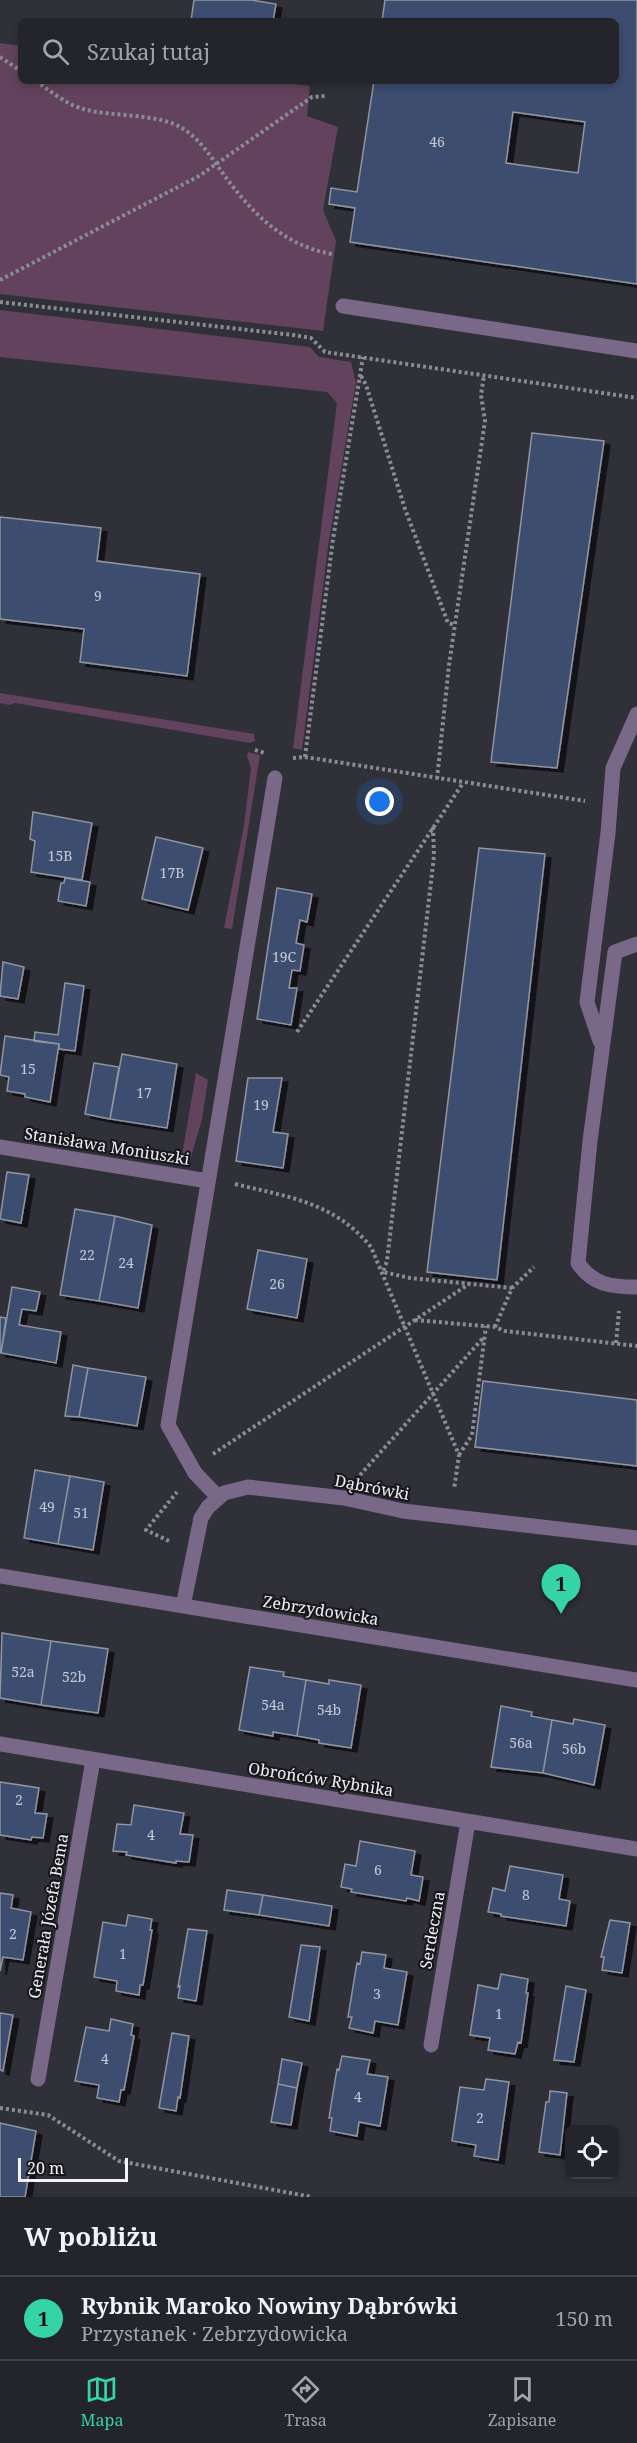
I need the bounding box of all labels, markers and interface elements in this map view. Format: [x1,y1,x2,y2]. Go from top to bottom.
search box [18,18,619,84]
icon: search [39,35,72,68]
text: Szukaj tutaj [87,36,210,66]
house number: 46 [429,132,445,151]
house number: 9 [94,586,102,605]
your location [365,787,394,816]
house number: 15B [48,846,72,865]
house number: 17B [160,863,184,882]
house number: 19C [272,947,297,966]
house number: 15 [20,1059,36,1078]
house number: 17 [136,1083,152,1102]
house number: 19 [253,1095,269,1114]
street label: Stanisława Moniuszki [23,1122,191,1170]
house number: 22 [79,1245,95,1264]
house number: 24 [118,1253,134,1272]
house number: 26 [269,1274,285,1293]
street label: Dąbrówki [333,1469,411,1505]
house number: 49 [39,1497,55,1516]
house number: 51 [73,1503,89,1522]
pin: 1 [542,1564,580,1614]
street label: Zebrzydowicka [262,1590,380,1630]
house number: 52a [11,1662,35,1681]
house number: 52b [62,1667,86,1686]
house number: 54a [261,1695,285,1714]
house number: 54b [317,1700,341,1719]
house number: 56a [509,1733,533,1752]
house number: 56b [562,1739,586,1758]
street label: Obrońców Rybnika [247,1757,395,1801]
house number: 2 [15,1790,23,1809]
house number: 4 [147,1825,155,1844]
street label: Generała Józefa Bema [23,1832,73,2000]
house number: 6 [374,1860,382,1879]
house number: 8 [522,1885,530,1904]
street label: Serdeczna [414,1889,450,1971]
house number: 2 [9,1924,17,1943]
house number: 1 [119,1944,127,1963]
house number: 3 [373,1984,381,2003]
house number: 1 [495,2004,503,2023]
house number: 4 [101,2049,109,2068]
house number: 4 [354,2087,362,2106]
house number: 2 [476,2108,484,2127]
map controls [565,2125,619,2179]
button: locate [565,2125,619,2179]
scale bar [18,2155,128,2182]
text: 20 m [27,2157,64,2179]
text: W pobliżu [24,2218,158,2254]
text: Rybnik Maroko Nowiny Dąbrówki [81,2290,457,2320]
text: 1 [38,2305,49,2332]
text: 150 m [555,2305,613,2332]
text: Przystanek · Zebrzydowicka [81,2320,348,2347]
tab: Mapa [81,2373,123,2431]
tab: Trasa [285,2373,327,2431]
tab: Zapisane [488,2373,556,2431]

